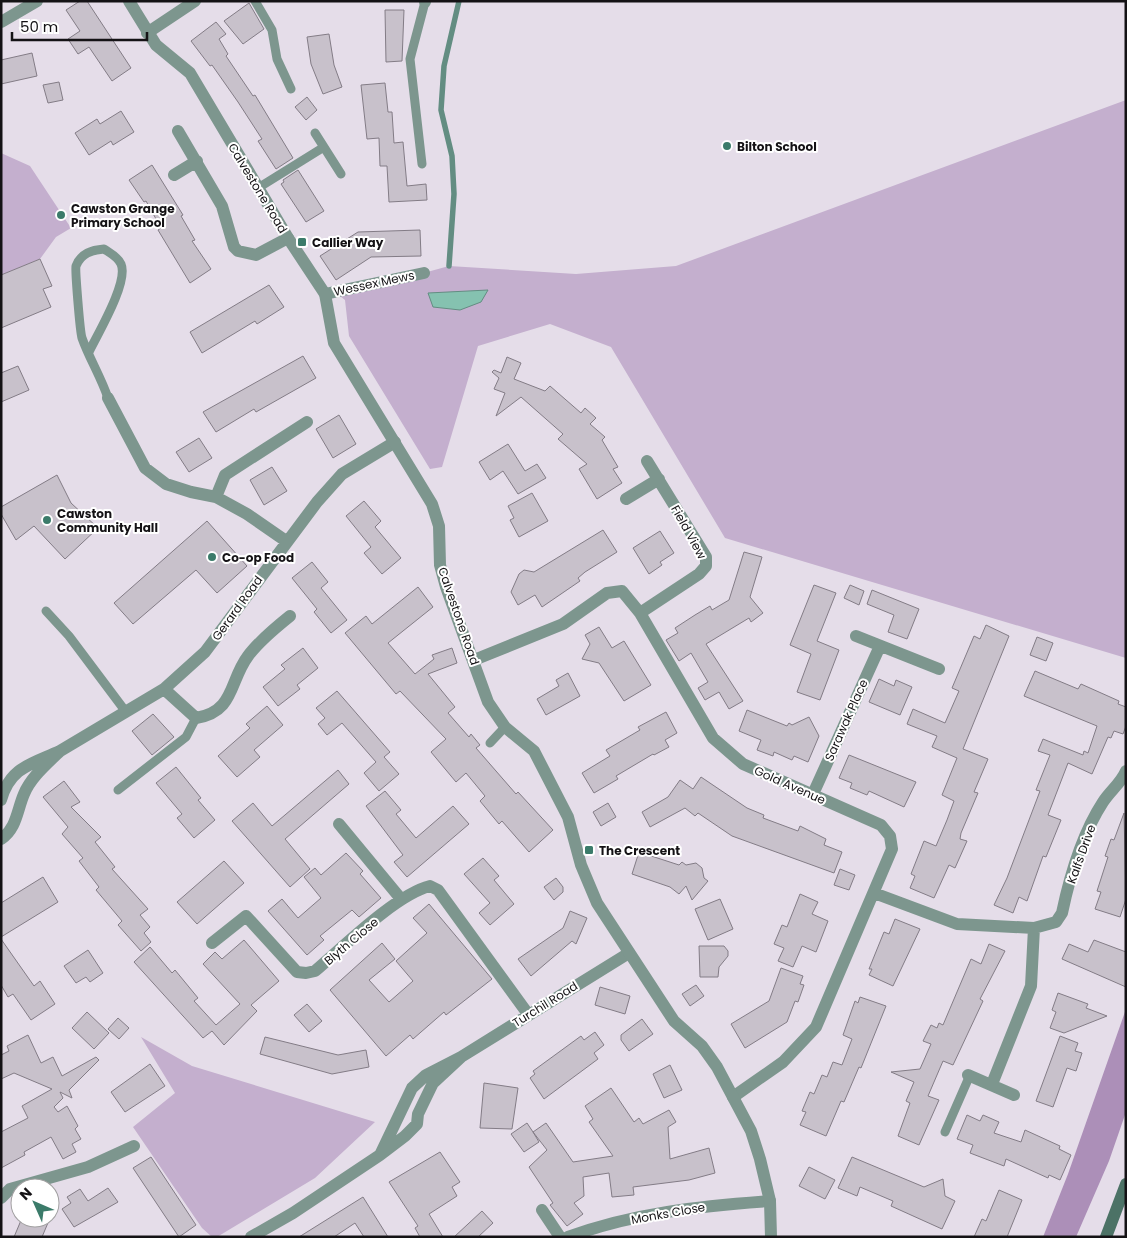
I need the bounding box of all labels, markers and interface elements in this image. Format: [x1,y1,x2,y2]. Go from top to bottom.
scale bar [12,10,148,42]
text: 50 m [20,16,58,37]
place label: Bilton School [737,138,817,155]
street label: Calvestone Road [224,140,292,236]
marker: Bilton School [721,140,733,152]
place label: Cawston Grange Primary School [71,200,175,231]
marker: Cawston Grange Primary School [55,209,67,221]
place label: Callier Way [312,234,384,251]
marker: Callier Way [296,236,308,248]
street label: Wessex Mews [332,266,416,300]
street label: Field View [667,502,711,562]
place label: Cawston Community Hall [57,505,158,536]
marker: Cawston Community Hall [41,514,53,526]
place label: Co-op Food [222,549,294,566]
marker: Co-op Food [206,551,218,563]
street label: Calvestone Road [434,565,484,667]
street label: Gerard Road [208,572,266,644]
street label: Sarawak Place [820,676,872,764]
street label: Gold Avenue [752,762,828,808]
street label: Kalfs Drive [1062,822,1100,886]
place label: The Crescent [599,842,680,859]
marker: The Crescent [583,844,595,856]
street label: Blyth Close [320,913,382,969]
street label: Turchil Road [509,977,581,1031]
north arrow [10,1178,60,1228]
text: N [15,1183,37,1205]
street label: Monks Close [630,1198,706,1228]

